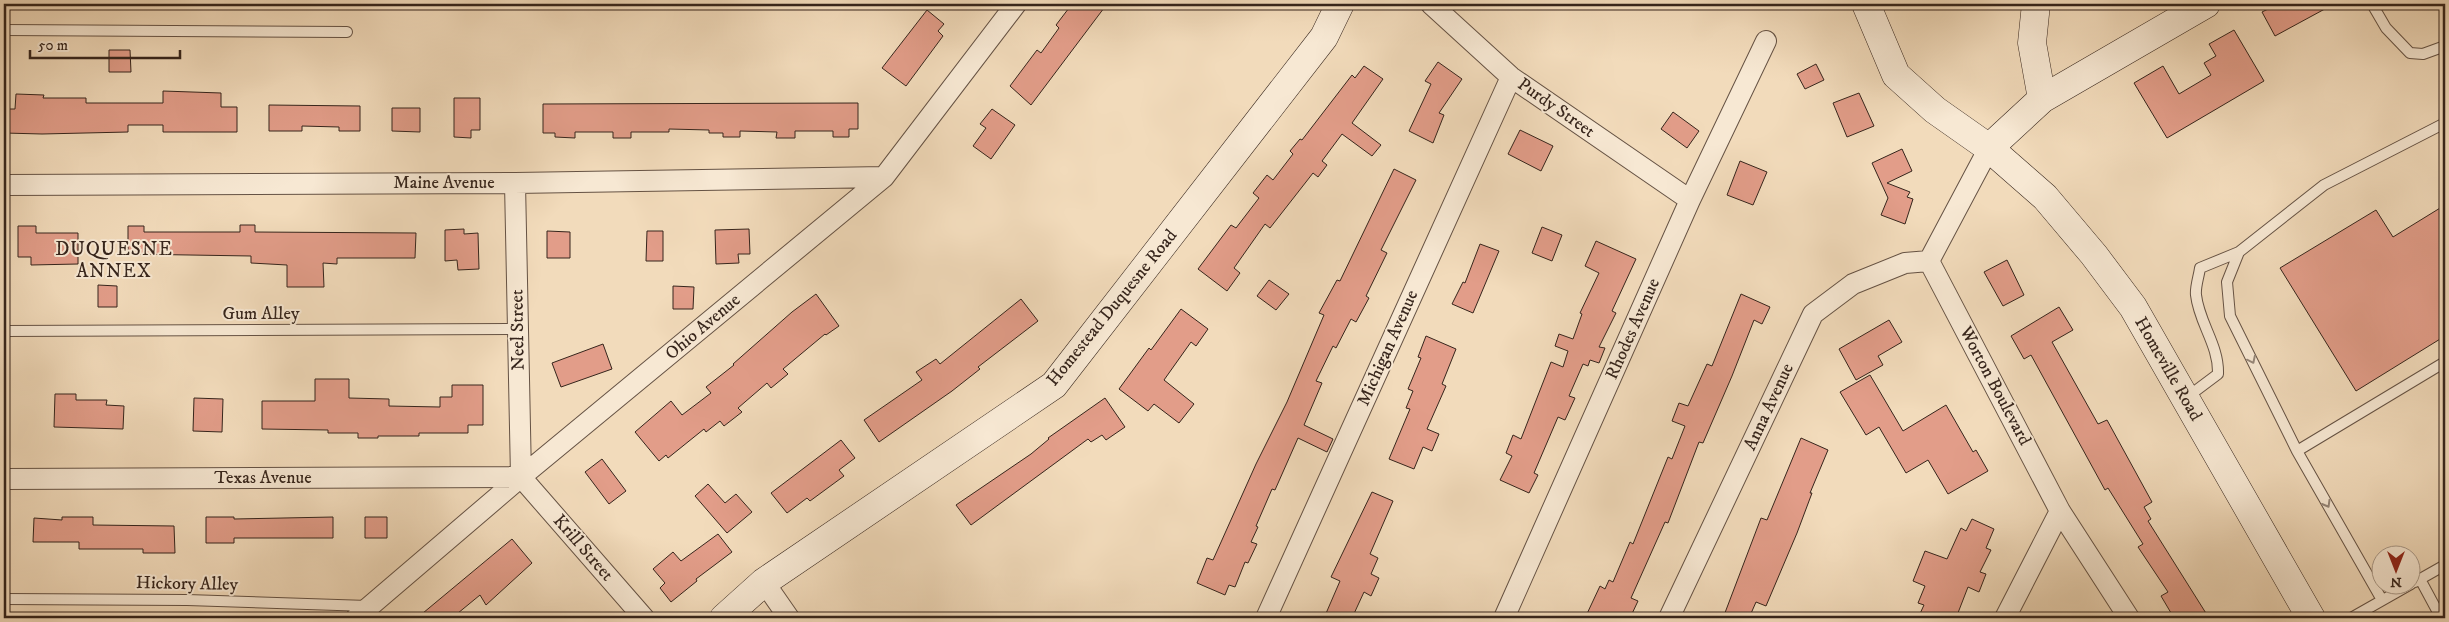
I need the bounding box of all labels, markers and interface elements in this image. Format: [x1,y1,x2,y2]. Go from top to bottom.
scale bar [30,28,180,60]
text: 50 m [38,36,68,55]
street label: Purdy Street [1513,73,1599,143]
street label: Maine Avenue [393,172,495,194]
street label: Homestead Duquesne Road [1042,225,1182,391]
district label: DUQUESNE ANNEX [55,238,173,283]
street label: Rhodes Avenue [1601,275,1665,383]
street label: Michigan Avenue [1353,287,1423,409]
street label: Neel Street [506,289,530,371]
street label: Ohio Avenue [661,289,745,365]
street label: Gum Alley [223,303,300,325]
street label: Homeville Road [2129,313,2207,425]
street label: Worton Boulevard [1954,322,2036,449]
one-way arrow [2246,355,2256,364]
street label: Anna Avenue [1739,360,1799,454]
street label: Texas Avenue [214,467,312,489]
one-way arrow [2321,499,2331,508]
street label: Krill Street [548,510,618,586]
north arrow [2372,544,2422,594]
street label: Hickory Alley [136,572,239,596]
text: N [2390,573,2402,591]

